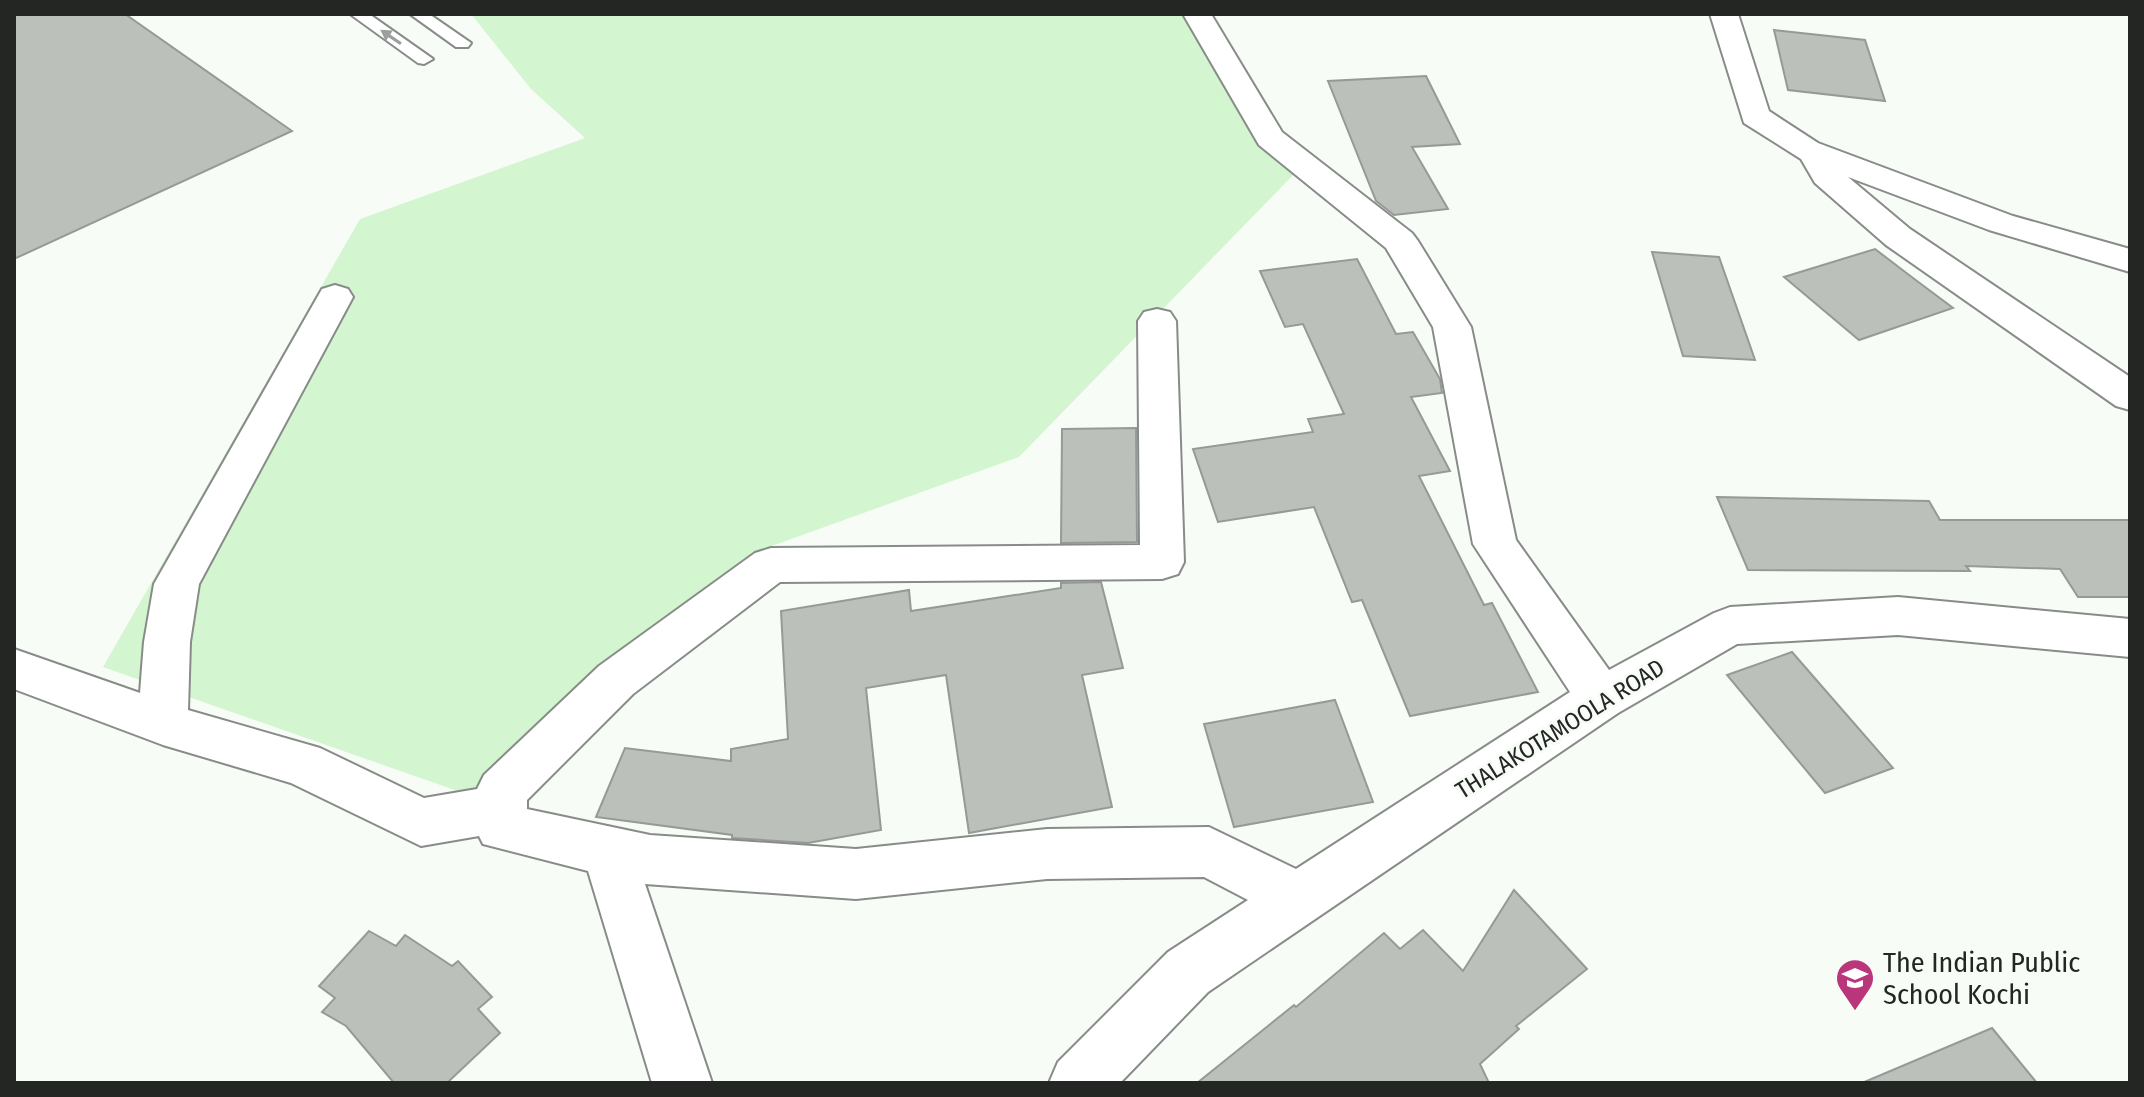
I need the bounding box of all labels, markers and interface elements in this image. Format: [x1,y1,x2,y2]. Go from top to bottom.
one-way arrow [380,30,401,45]
street label: THALAKOTAMOOLA ROAD [1450,653,1670,805]
place label: The Indian Public School Kochi [1883,946,2080,1011]
school or university icon: The Indian Public School Kochi [1834,957,1876,1012]

